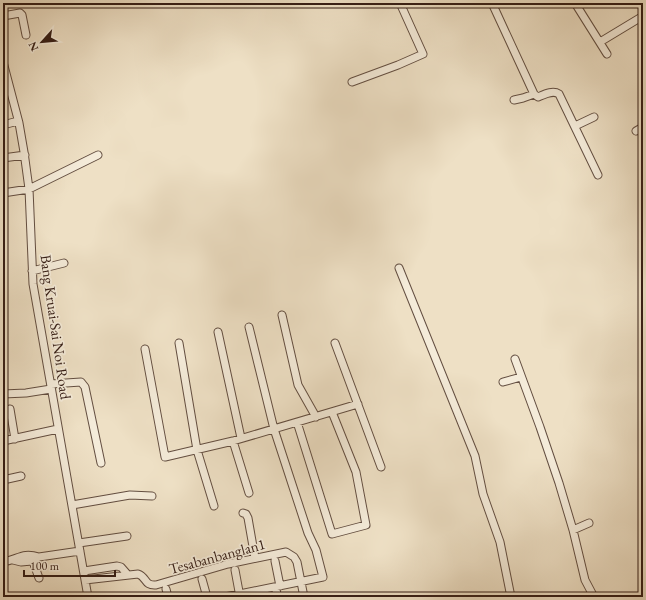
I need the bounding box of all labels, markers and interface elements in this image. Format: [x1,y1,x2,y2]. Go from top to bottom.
north arrow [22,22,62,62]
text: N [25,39,41,54]
street label: Bang Kruai-Sai Noi Road [36,253,76,401]
street label: Tesabanbanglan1 [167,534,267,578]
scale bar [24,552,115,578]
text: 100 m [30,558,60,574]

